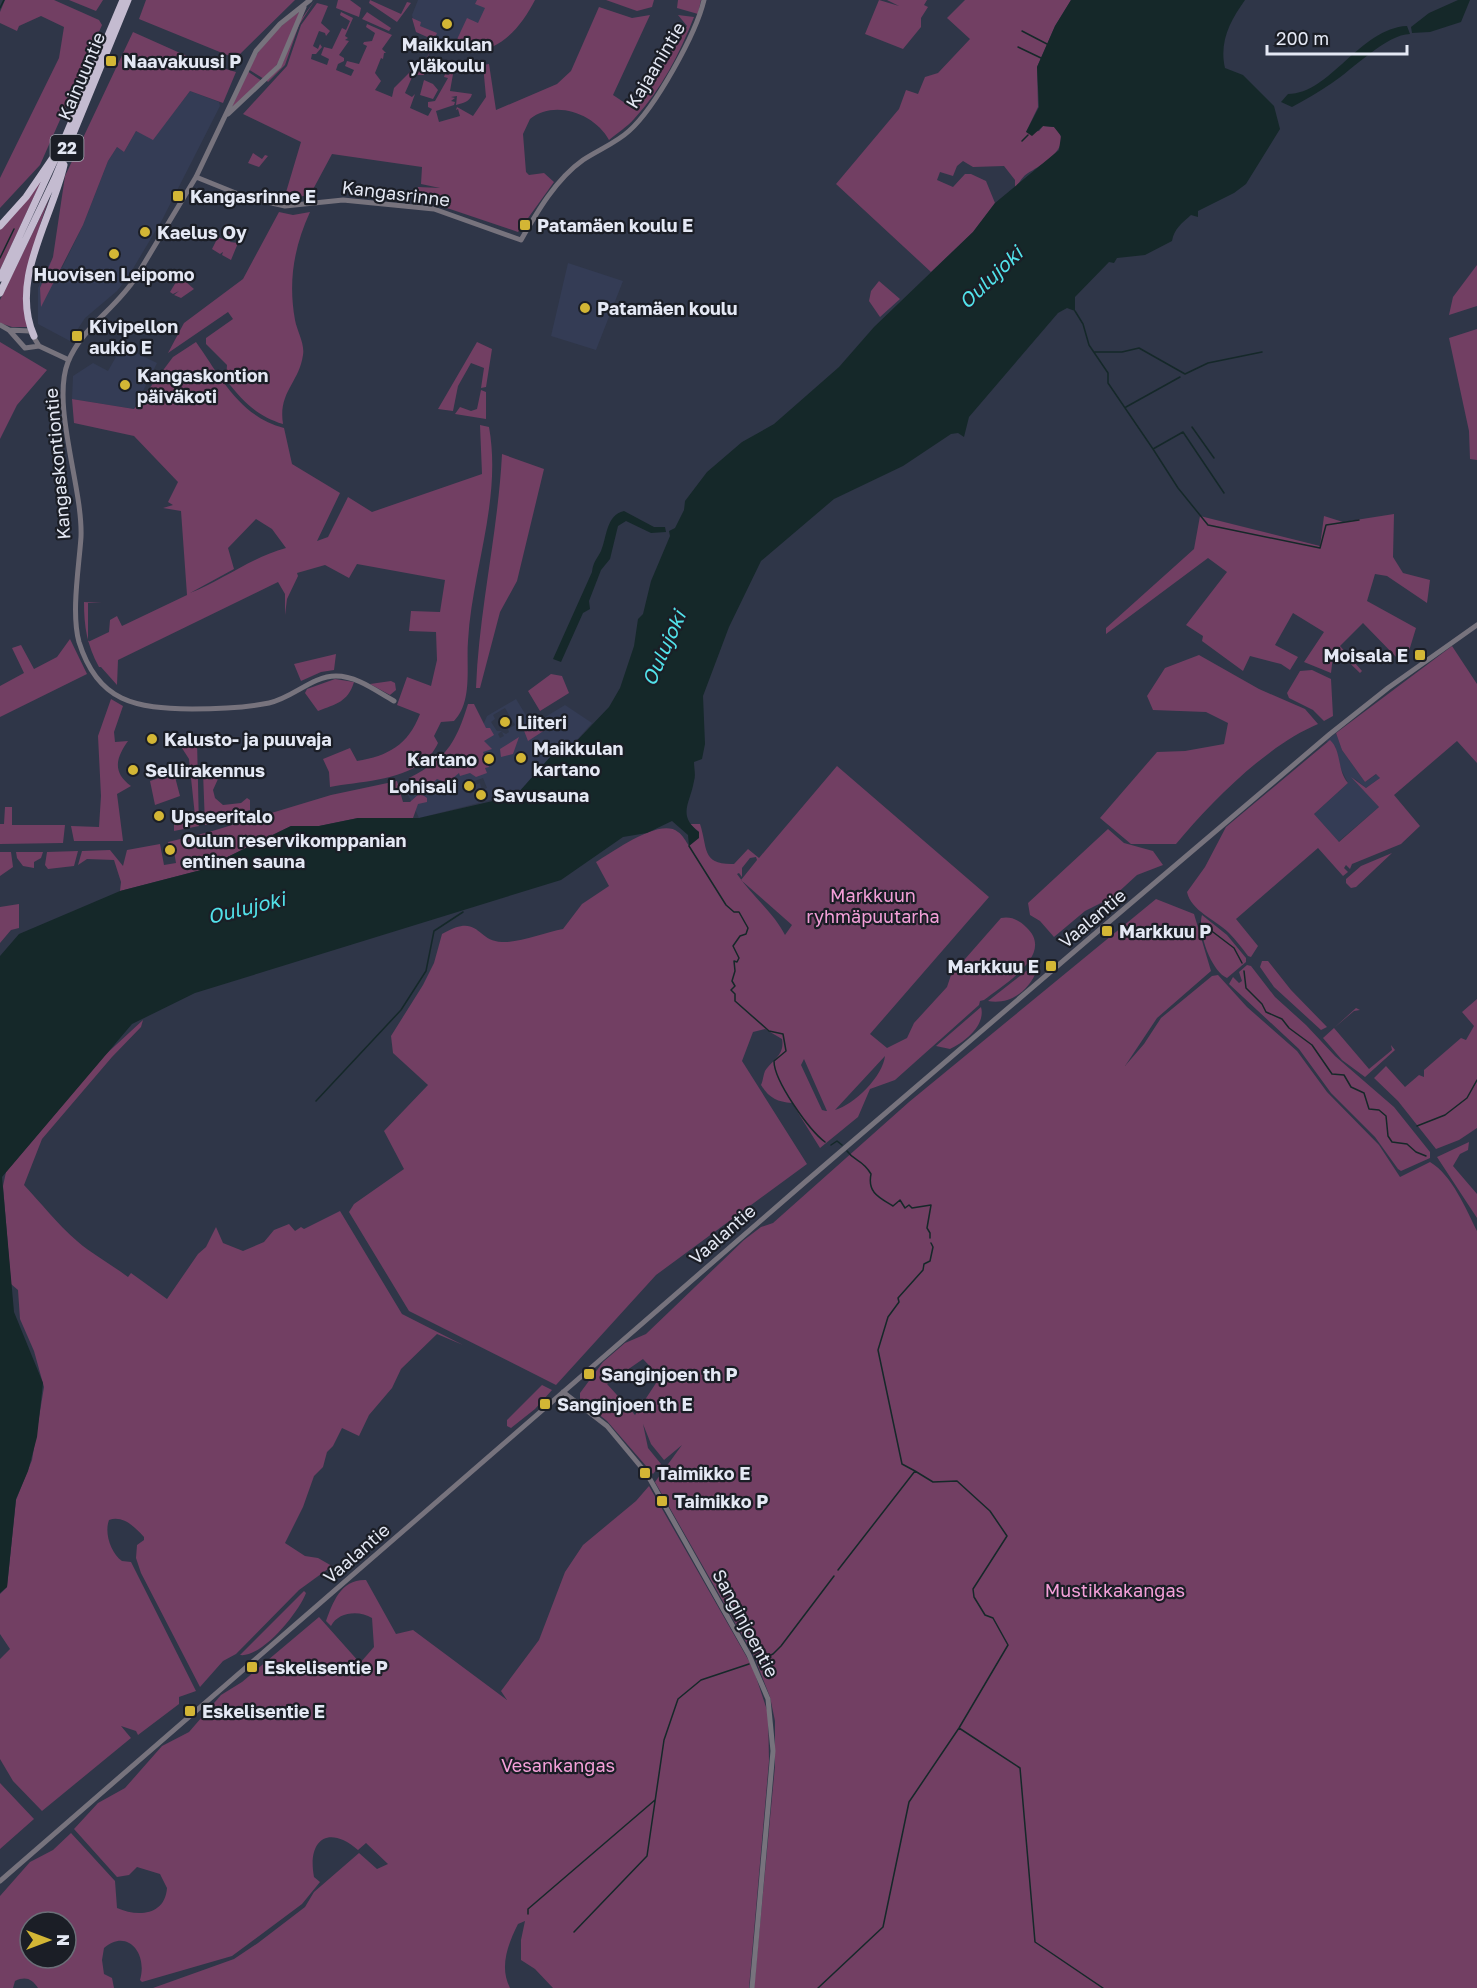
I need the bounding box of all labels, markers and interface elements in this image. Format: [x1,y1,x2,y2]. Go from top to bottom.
marker: Maikkulan yläkoulu [440,17,454,31]
street label: Kajaanintie [621,18,689,112]
scale bar [1267,18,1406,56]
text: 200 m [1276,27,1329,49]
street label: Kainuuntie [53,29,109,123]
place label: Maikkulan yläkoulu [402,33,492,76]
place label: Naavakuusi P [123,50,241,72]
marker: Naavakuusi P [104,54,118,68]
road number: 22 [50,135,84,161]
street label: Kangasrinne [341,175,451,211]
place label: Kangasrinne E [190,185,316,207]
marker: Kangasrinne E [171,189,185,203]
place label: Patamäen koulu E [537,214,693,236]
marker: Patamäen koulu E [518,218,532,232]
place label: Kaelus Oy [157,221,247,243]
marker: Kaelus Oy [138,225,152,239]
water label: Oulujoki [953,239,1029,314]
marker: Huovisen Leipomo [107,247,121,261]
place label: Huovisen Leipomo [34,263,195,285]
place label: Patamäen koulu [597,297,737,319]
marker: Patamäen koulu [578,301,592,315]
place label: Kivipellon aukio E [89,315,178,358]
marker: Kivipellon aukio E [70,329,84,343]
place label: Kangaskontion päiväkoti [137,364,268,407]
marker: Kangaskontion päiväkoti [118,378,132,392]
street label: Kangaskontiontie [39,387,75,541]
water label: Oulujoki [636,604,692,690]
place label: Moisala E [1324,644,1408,666]
marker: Moisala E [1413,648,1427,662]
place label: Liiteri [517,711,567,733]
marker: Liiteri [498,715,512,729]
place label: Kalusto- ja puuvaja [164,728,332,750]
marker: Kalusto- ja puuvaja [145,732,159,746]
place label: Maikkulan kartano [533,737,623,780]
place label: Kartano [407,748,477,770]
marker: Maikkulan kartano [514,751,528,765]
marker: Kartano [482,752,496,766]
place label: Sellirakennus [145,759,265,781]
marker: Sellirakennus [126,763,140,777]
place label: Lohisali [389,775,457,797]
marker: Lohisali [462,779,476,793]
place label: Savusauna [493,784,589,806]
marker: Savusauna [474,788,488,802]
place label: Upseeritalo [171,805,273,827]
marker: Upseeritalo [152,809,166,823]
place label: Oulun reservikomppanian entinen sauna [182,829,406,872]
marker: Oulun reservikomppanian entinen sauna [163,843,177,857]
park label: Markkuun ryhmäpuutarha [806,884,940,927]
street label: Vaalantie [1054,884,1130,952]
water label: Oulujoki [205,885,290,929]
place label: Markkuu P [1119,920,1211,942]
marker: Markkuu P [1100,924,1114,938]
place label: Markkuu E [947,955,1039,977]
marker: Markkuu E [1044,959,1058,973]
street label: Vaalantie [684,1199,760,1269]
place label: Sanginjoen th P [601,1363,738,1385]
marker: Sanginjoen th P [582,1367,596,1381]
place label: Sanginjoen th E [557,1393,693,1415]
marker: Sanginjoen th E [538,1397,552,1411]
place label: Taimikko E [657,1462,750,1484]
marker: Taimikko E [638,1466,652,1480]
place label: Taimikko P [674,1490,768,1512]
marker: Taimikko P [655,1494,669,1508]
street label: Vaalantie [318,1518,394,1588]
street label: Sanginjoentie [708,1565,784,1681]
park label: Mustikkakangas [1045,1579,1185,1601]
place label: Eskelisentie P [264,1656,388,1678]
marker: Eskelisentie P [245,1660,259,1674]
place label: Eskelisentie E [202,1700,325,1722]
marker: Eskelisentie E [183,1704,197,1718]
park label: Vesankangas [501,1754,615,1776]
north arrow [18,1910,78,1970]
text: N [53,1934,73,1946]

